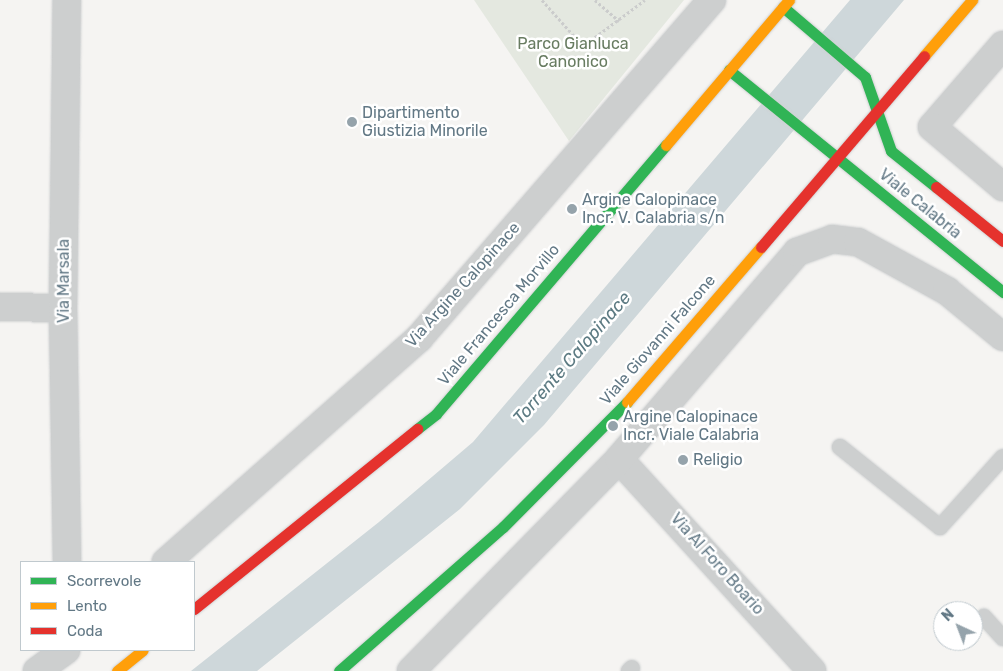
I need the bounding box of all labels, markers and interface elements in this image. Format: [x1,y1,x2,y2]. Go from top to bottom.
park label: Parco Gianluca Canonico [517,34,629,72]
place label: Dipartimento Giustizia Minorile [362,103,488,141]
marker: Dipartimento Giustizia Minorile [346,116,358,128]
street label: Viale Calabria [875,165,965,243]
place label: Argine Calopinace Incr. V. Calabria s/n [582,190,725,228]
marker: Argine Calopinace Incr. V. Calabria s/n [566,203,578,215]
street label: Via Argine Calopinace [402,218,524,352]
street label: Via Marsala [54,239,74,323]
street label: Viale Francesca Morvillo [434,240,564,390]
street label: Viale Giovanni Falcone [596,271,720,409]
water label: Torrente Calopinace [509,287,635,429]
place label: Argine Calopinace Incr. Viale Calabria [623,407,759,445]
marker: Argine Calopinace Incr. Viale Calabria [607,420,619,432]
place label: Religio [693,450,743,470]
marker: Religio [677,454,689,466]
street label: Via Al Foro Boario [666,509,768,619]
legend [20,561,195,651]
text: Scorrevole [67,572,141,590]
text: Lento [67,597,107,615]
north arrow [933,601,983,651]
text: N [939,606,958,625]
text: Coda [67,622,103,640]

